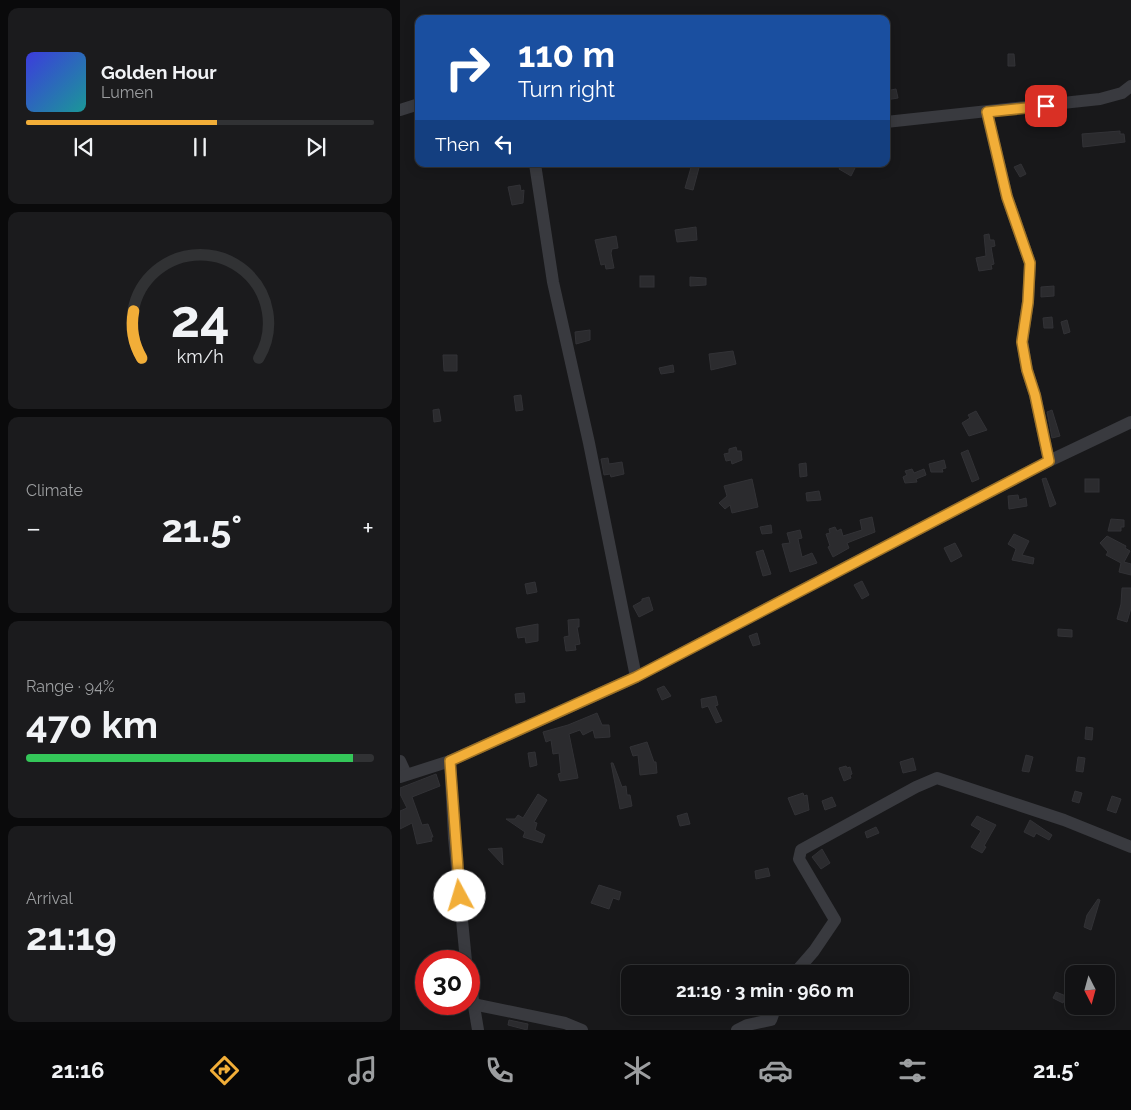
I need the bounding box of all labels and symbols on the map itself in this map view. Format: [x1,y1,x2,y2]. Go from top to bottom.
pin [1025,85,1067,127]
position arrow [433,869,485,921]
speed limit sign: 30 [415,950,480,1015]
north arrow [1065,965,1115,1015]

